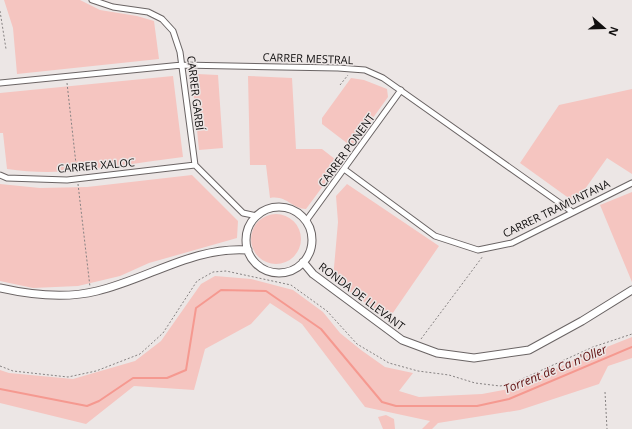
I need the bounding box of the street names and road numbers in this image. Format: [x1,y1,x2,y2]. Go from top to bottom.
street label: CARRER MESTRAL [262,49,354,67]
street label: CARRER GARBÍ [184,55,208,132]
street label: CARRER PONENT [314,110,378,190]
street label: CARRER XALOC [57,154,135,176]
street label: CARRER TRAMUNTANA [500,175,612,240]
street label: RONDA DE LLEVANT [316,259,408,333]

